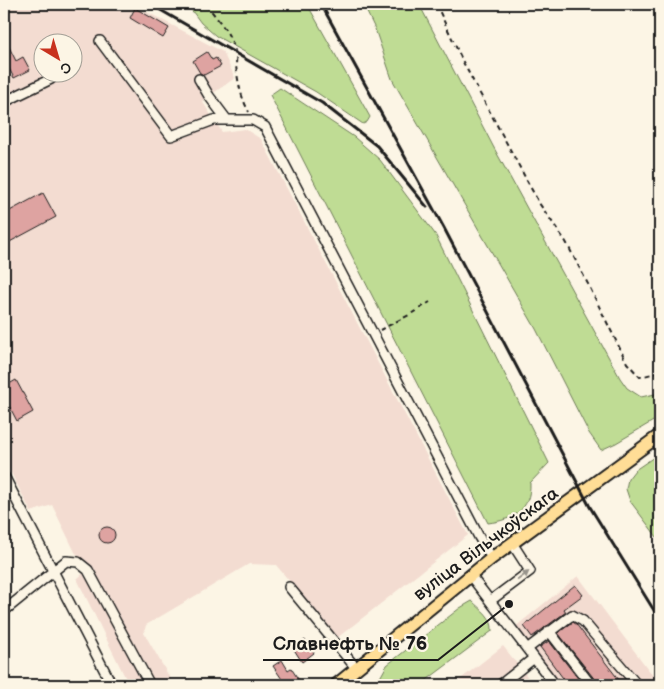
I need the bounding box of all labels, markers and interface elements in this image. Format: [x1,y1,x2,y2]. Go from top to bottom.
north arrow [32,32,82,82]
text: С [56,58,75,78]
street label: вуліца Вільчкоўскага [410,483,563,605]
one-way arrow [516,570,529,581]
callout: Славнефть № 76 [263,626,438,660]
text: Славнефть № 76 [273,633,427,656]

